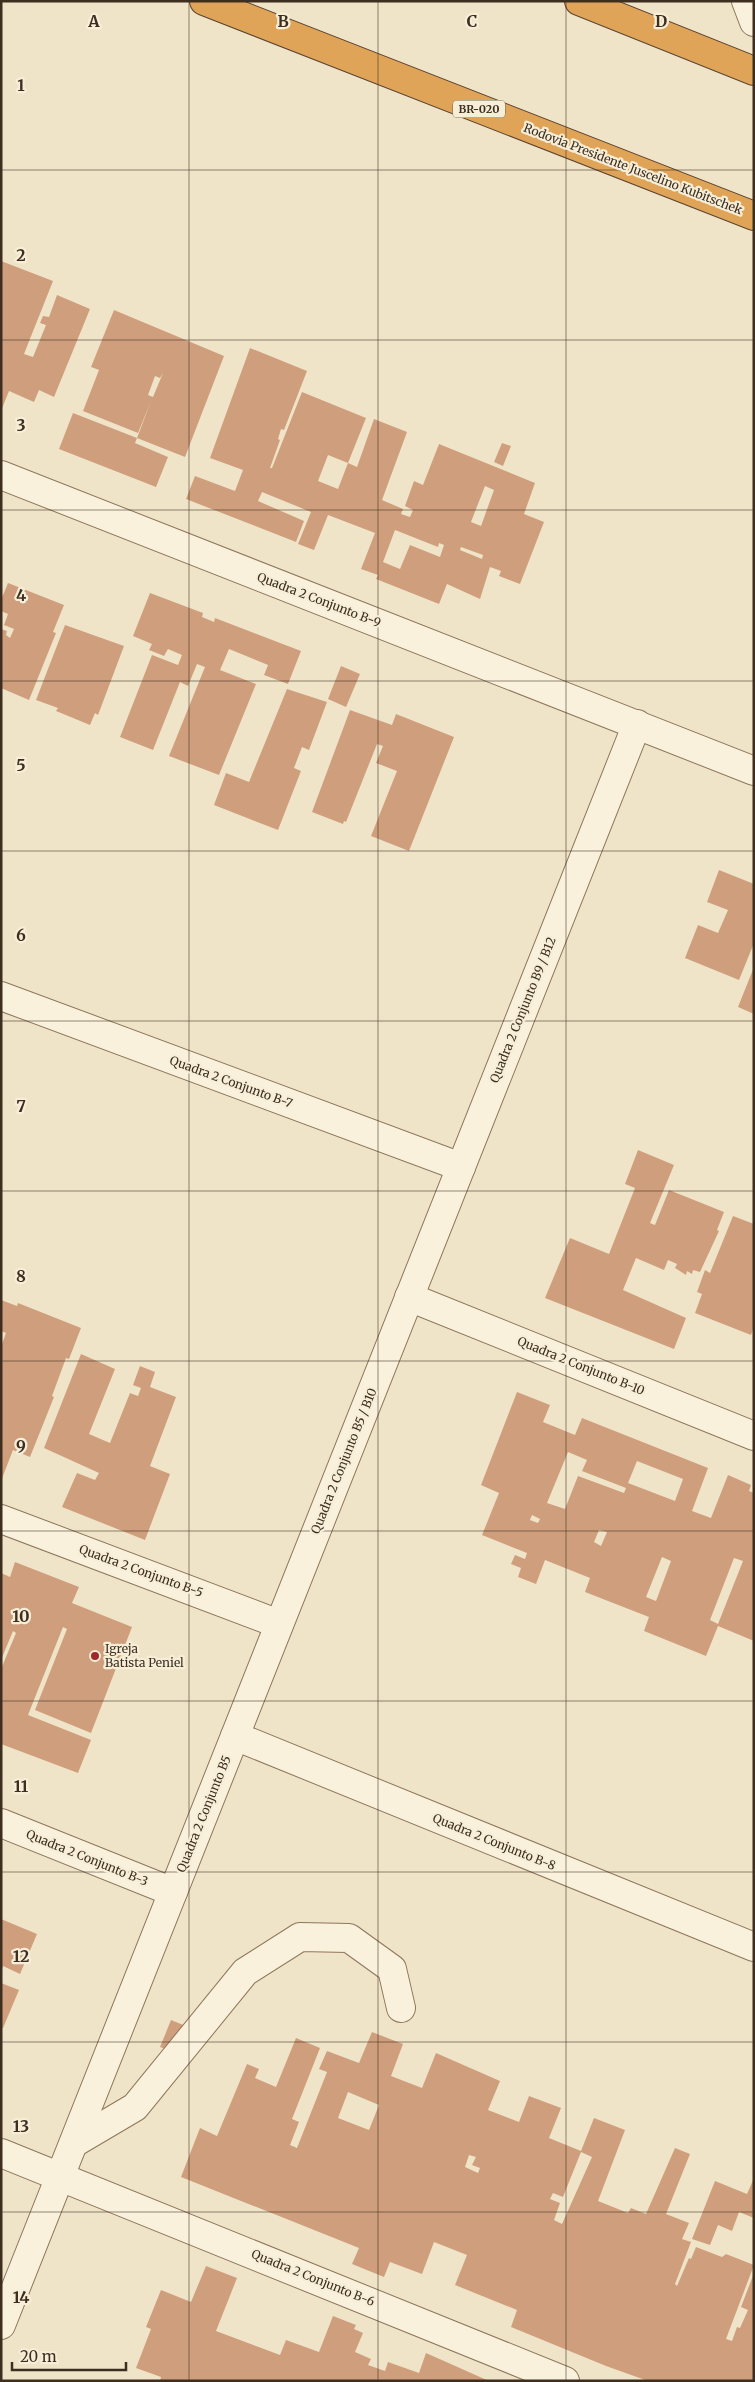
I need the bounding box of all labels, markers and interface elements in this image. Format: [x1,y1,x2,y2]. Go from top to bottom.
text: A [87,11,100,31]
text: B [277,11,289,31]
text: C [467,11,477,31]
text: D [655,11,667,31]
text: 1 [17,75,25,95]
road number: BR-020 [453,100,505,118]
street label: Rodovia Presidente Juscelino Kubitschek [522,120,745,217]
text: 2 [16,245,26,265]
text: 3 [16,415,26,435]
street label: Quadra 2 Conjunto B-9 [255,569,383,630]
text: 4 [16,585,26,605]
text: 5 [16,755,26,775]
text: 6 [16,925,26,945]
street label: Quadra 2 Conjunto B9 / B12 [486,935,559,1085]
street label: Quadra 2 Conjunto B-7 [168,1052,295,1111]
text: 7 [16,1096,26,1116]
text: 8 [16,1266,26,1286]
street label: Quadra 2 Conjunto B-10 [515,1333,647,1398]
street label: Quadra 2 Conjunto B5 / B10 [307,1386,380,1536]
text: 9 [16,1436,26,1456]
street label: Quadra 2 Conjunto B-5 [77,1541,205,1600]
text: 10 [12,1606,30,1626]
place label: Igreja Batista Peniel [105,1641,184,1670]
marker: Igreja Batista Peniel [89,1650,101,1662]
street label: Quadra 2 Conjunto B5 [173,1753,234,1874]
text: 11 [14,1776,29,1796]
street label: Quadra 2 Conjunto B-8 [431,1810,558,1873]
street label: Quadra 2 Conjunto B-3 [24,1826,150,1889]
text: 12 [13,1946,29,1966]
text: 13 [13,2116,29,2136]
street label: Quadra 2 Conjunto B-6 [249,2246,377,2309]
text: 14 [13,2287,29,2307]
scale bar [12,2340,126,2372]
text: 20 m [20,2347,57,2366]

